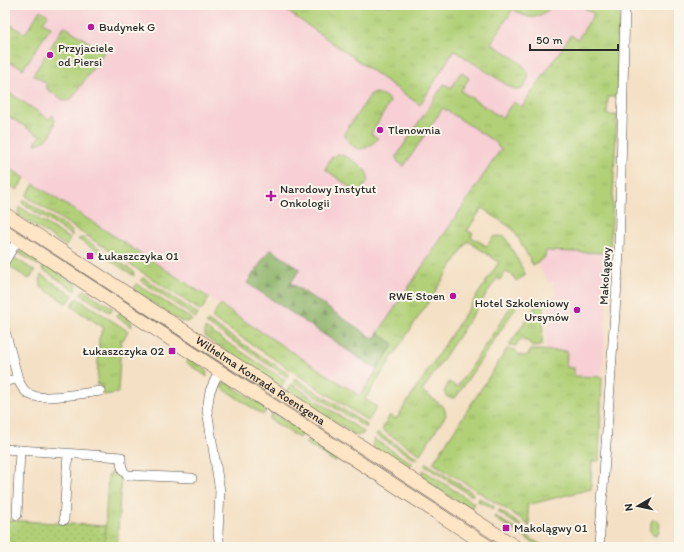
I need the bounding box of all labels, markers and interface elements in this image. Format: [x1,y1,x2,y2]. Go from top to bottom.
place label: Budynek G [99,20,155,34]
marker: Budynek G [86,22,96,32]
scale bar [530,26,618,52]
text: 50 m [536,33,562,47]
place label: Przyjaciele od Piersi [58,41,114,69]
marker: Przyjaciele od Piersi [45,50,55,60]
place label: Tlenownia [388,123,441,137]
marker: Tlenownia [375,125,385,135]
place label: Narodowy Instytut Onkologii [280,182,377,210]
marker: Narodowy Instytut Onkologii [265,190,277,202]
street label: Makolągwy [597,247,614,305]
place label: Łukaszczyka 01 [98,249,179,263]
marker: Łukaszczyka 01 [85,251,95,261]
place label: RWE Stoen [389,289,446,303]
marker: RWE Stoen [448,291,458,301]
place label: Hotel Szkoleniowy Ursynów [475,296,569,324]
marker: Hotel Szkoleniowy Ursynów [572,305,582,315]
street label: Wilhelma Konrada Roentgena [193,333,329,428]
place label: Łukaszczyka 02 [83,344,165,358]
marker: Łukaszczyka 02 [167,346,177,356]
north arrow [618,486,658,526]
text: N [622,503,636,512]
place label: Makolągwy 01 [514,521,588,535]
marker: Makolągwy 01 [501,523,511,533]

